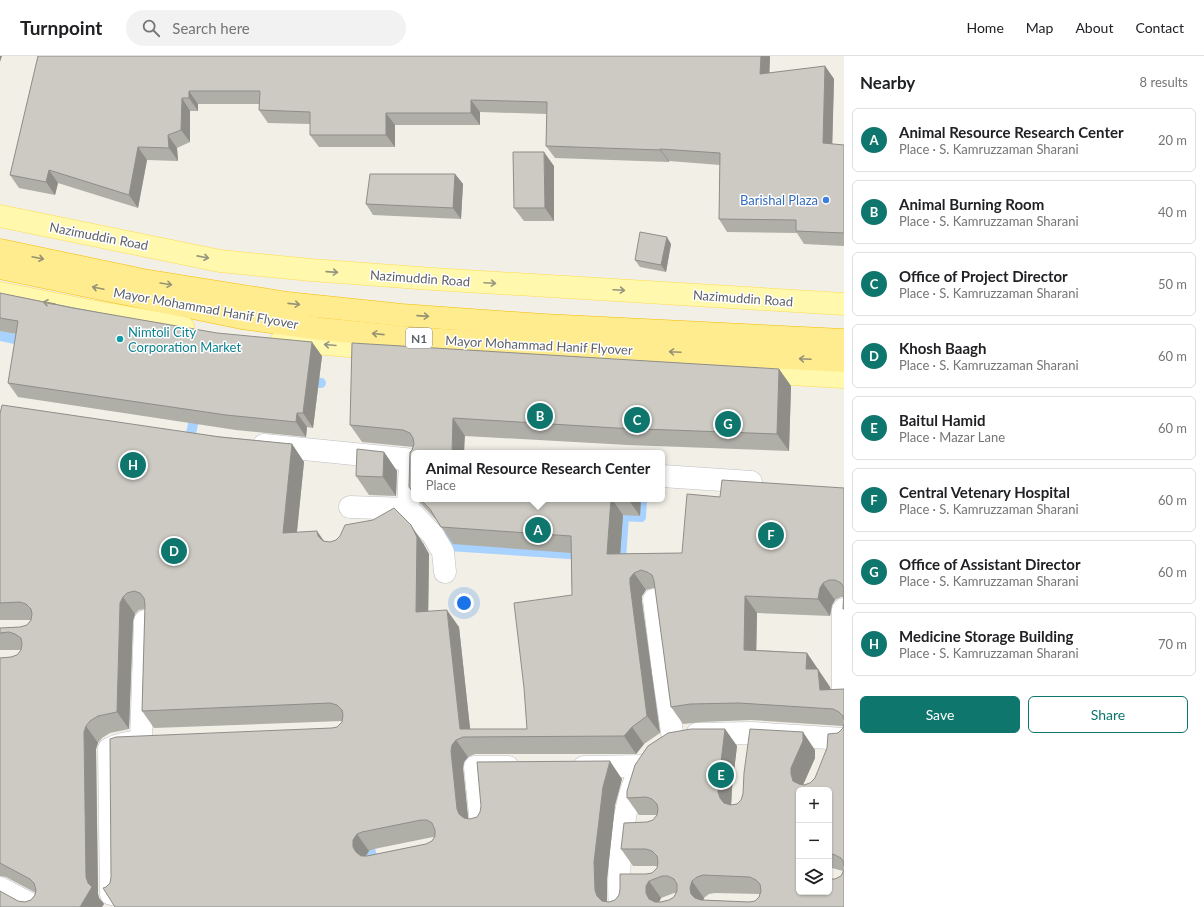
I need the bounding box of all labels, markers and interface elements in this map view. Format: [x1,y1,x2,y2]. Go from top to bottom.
search box [126,10,406,46]
text: Turnpoint [20,16,102,39]
icon: search [140,17,162,39]
text: Search here [172,19,250,37]
text: Home [966,19,1004,36]
text: Map [1026,19,1053,36]
text: About [1075,19,1113,36]
text: Contact [1135,19,1184,36]
text: Nearby [860,72,915,93]
text: 8 results [1140,74,1188,90]
text: Animal Resource Research Center [899,123,1124,141]
text: A [869,132,879,148]
text: 20 m [1158,132,1187,148]
text: Place · S. Kamruzzaman Sharani [899,141,1079,157]
place label: Barishal Plaza [740,192,818,208]
marker: Barishal Plaza [821,195,831,205]
text: Animal Burning Room [899,195,1044,213]
text: B [870,204,878,220]
text: 40 m [1158,204,1187,220]
text: Place · S. Kamruzzaman Sharani [899,213,1079,229]
street label: Nazimuddin Road [48,219,150,253]
one-way arrow [196,254,209,262]
one-way arrow [31,255,44,263]
street label: Nazimuddin Road [369,267,471,289]
text: Office of Project Director [899,267,1068,285]
one-way arrow [325,268,338,275]
text: C [870,276,878,292]
text: 50 m [1158,276,1187,292]
one-way arrow [483,279,496,286]
one-way arrow [159,280,172,288]
one-way arrow [92,284,105,292]
street label: Mayor Mohammad Hanif Flyover [112,284,300,332]
text: Place · S. Kamruzzaman Sharani [899,285,1079,301]
one-way arrow [612,287,625,294]
street label: Nazimuddin Road [692,287,794,309]
one-way arrow [43,298,56,306]
one-way arrow [287,300,300,308]
one-way arrow [416,313,429,320]
place label: Nimtoli City Corporation Market [128,324,241,355]
road number: N1 [406,328,432,348]
one-way arrow [372,331,385,338]
street label: Mayor Mohammad Hanif Flyover [445,332,633,358]
marker: Nimtoli City Corporation Market [115,334,125,344]
text: Khosh Baagh [899,339,986,357]
one-way arrow [324,341,337,348]
one-way arrow [669,348,682,355]
text: D [869,348,879,364]
text: 60 m [1158,348,1187,364]
one-way arrow [799,355,812,362]
text: Place · S. Kamruzzaman Sharani [899,357,1079,373]
pin: B [527,401,553,431]
pin: C [624,405,650,435]
pin: G [715,409,741,439]
text: Baitul Hamid [899,411,985,429]
text: E [870,420,878,436]
text: 60 m [1158,420,1187,436]
text: Place · Mazar Lane [899,429,1005,445]
pin: H [120,450,146,480]
popup [411,450,665,502]
text: Animal Resource Research Center [426,459,650,477]
text: Place [426,477,456,493]
text: Central Vetenary Hospital [899,483,1070,501]
text: F [870,492,878,508]
text: 60 m [1158,492,1187,508]
text: Place · S. Kamruzzaman Sharani [899,501,1079,517]
pin: A [525,515,551,545]
pin: F [758,520,784,550]
pin: D [161,536,187,566]
text: Office of Assistant Director [899,555,1081,573]
text: G [869,564,879,580]
text: 60 m [1158,564,1187,580]
text: Place · S. Kamruzzaman Sharani [899,573,1079,589]
your location [454,593,474,613]
text: Medicine Storage Building [899,627,1073,645]
text: H [869,636,879,652]
text: 70 m [1158,636,1187,652]
text: Place · S. Kamruzzaman Sharani [899,645,1079,661]
button: Save [860,696,1020,733]
button: Share [1028,696,1188,733]
pin: E [708,760,734,790]
map controls [796,787,832,895]
button: + [796,787,832,823]
button: − [796,823,832,859]
button: layers [796,859,832,895]

